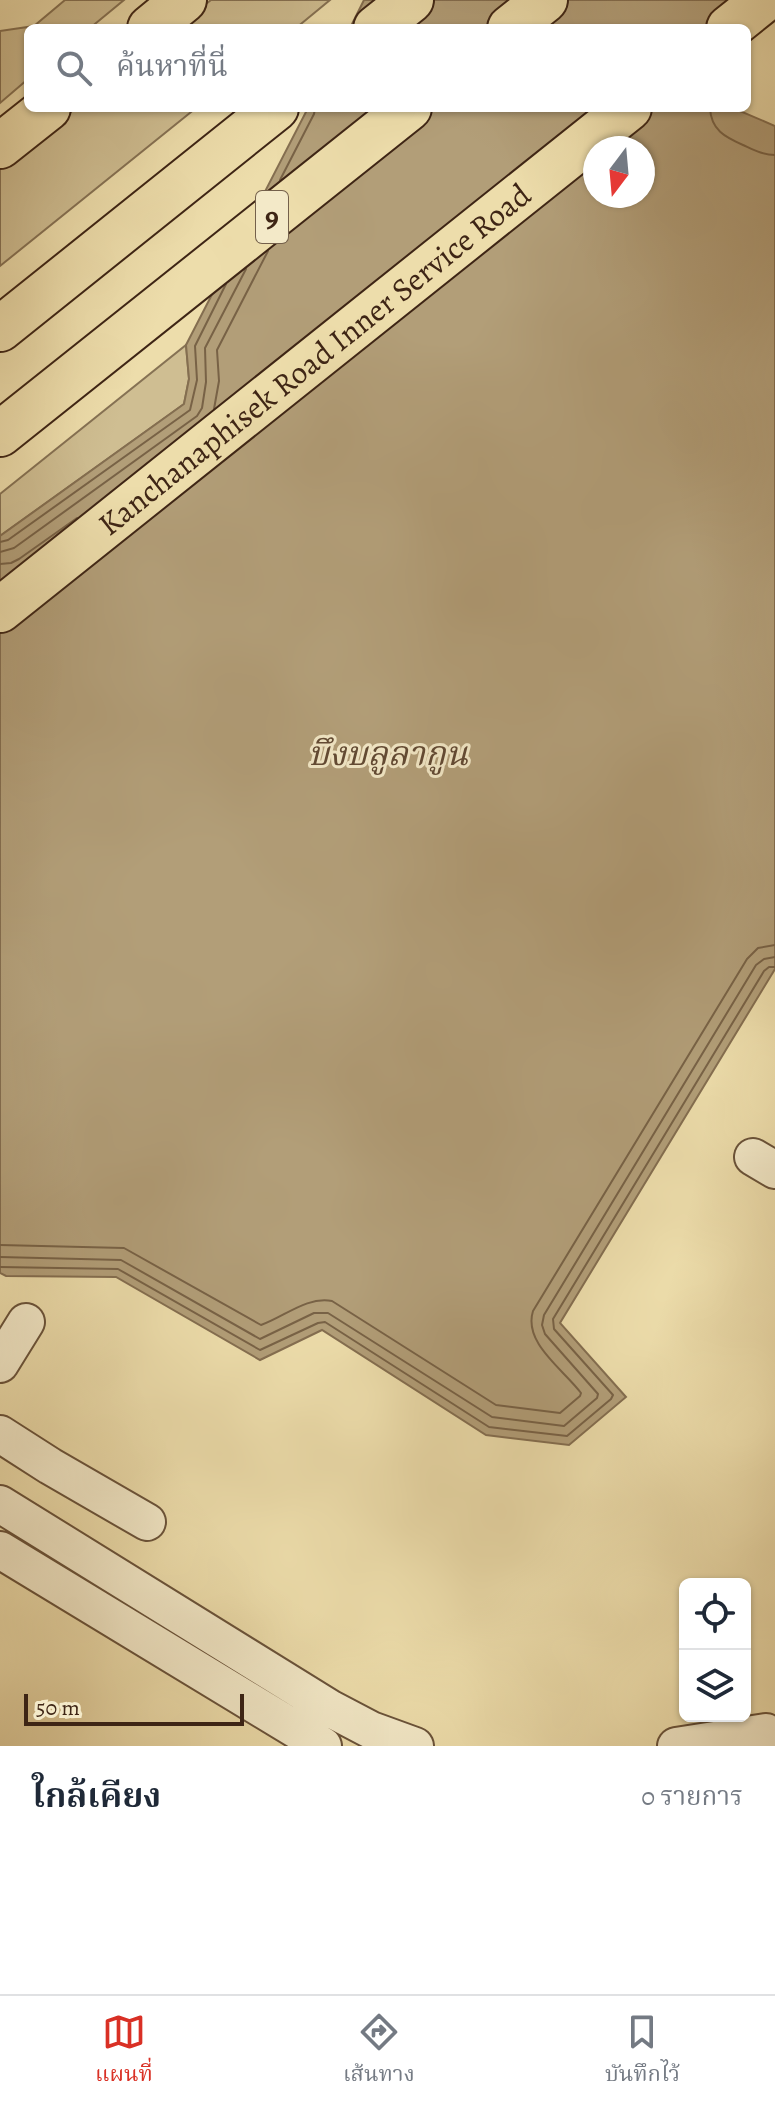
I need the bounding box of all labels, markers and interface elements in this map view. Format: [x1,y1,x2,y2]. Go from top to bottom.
search box [24,24,751,112]
icon: search [52,46,96,90]
text: ค้นหาที่นี่ [116,46,228,86]
north arrow [583,136,655,208]
street label: Kanchanaphisek Road Inner Service Road [89,172,540,546]
road number: 9 [256,191,288,243]
water label: บึงบลูลากูน [308,730,469,777]
map controls [679,1578,751,1722]
button: locate [679,1578,751,1650]
button: layers [679,1650,751,1722]
scale bar [24,1690,244,1726]
text: 50 m [36,1693,80,1723]
text: ใกล้เคียง [32,1772,161,1819]
text: 0 รายการ [641,1779,743,1814]
tab: แผนที่ [95,2010,153,2093]
tab: เส้นทาง [343,2010,415,2093]
tab: บันทึกไว้ [605,2010,680,2093]

